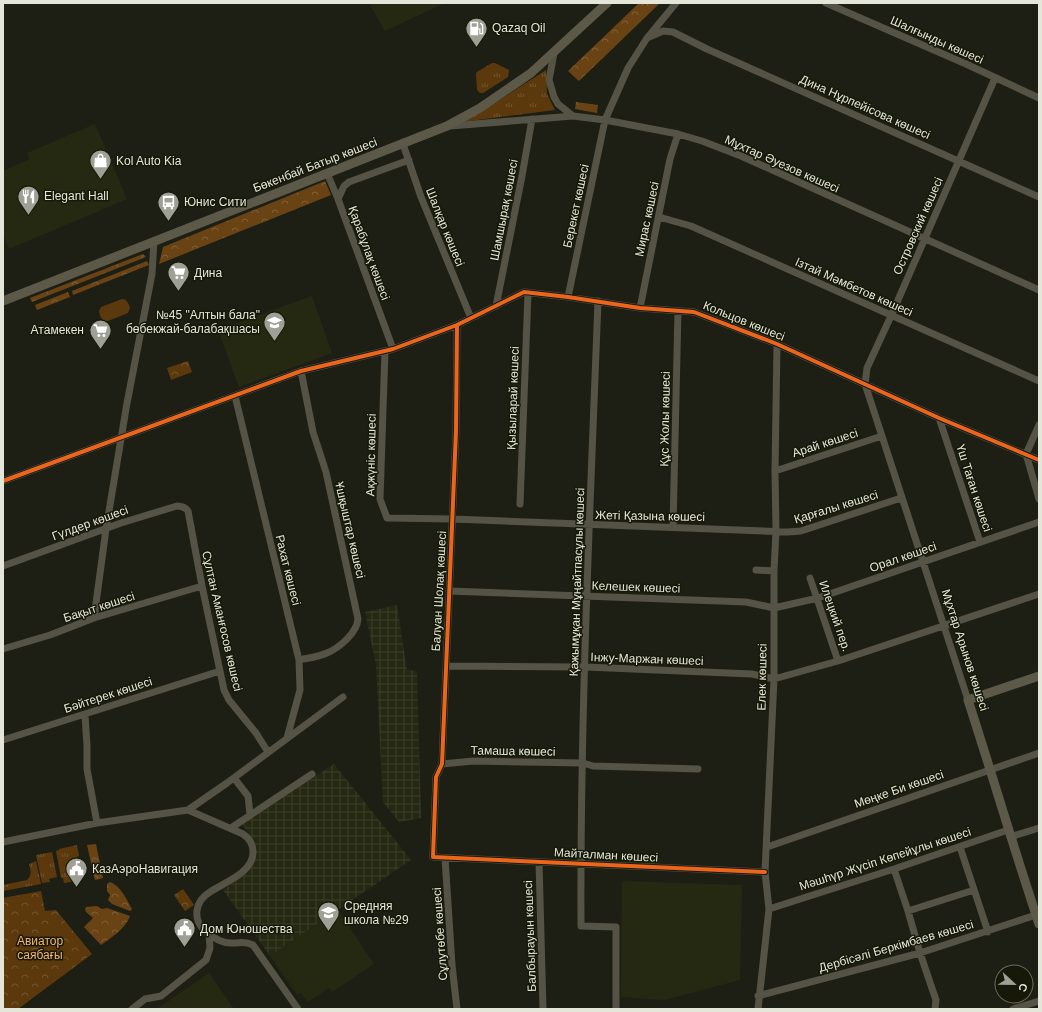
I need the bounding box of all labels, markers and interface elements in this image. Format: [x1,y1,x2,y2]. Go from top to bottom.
street label: Шалғынды көшесі [888,13,986,67]
fuel station icon: Qazaq Oil [463,15,489,48]
place label: Qazaq Oil [492,21,545,35]
street label: Дина Нұрпейісова көшесі [798,72,932,142]
street label: Мұхтар Әуезов көшесі [723,132,841,196]
street label: Бөкенбай Батыр көшесі [251,135,379,195]
shop icon: Kol Auto Kia [88,148,114,181]
place label: Kol Auto Kia [116,154,182,168]
street label: Шамшырақ көшесі [487,158,521,262]
street label: Берекет көшесі [560,163,592,249]
street label: Островский көшесі [890,175,946,277]
street label: Мирас көшесі [632,180,662,258]
restaurant icon: Elegant Hall [15,183,41,216]
street label: Шалқар көшесі [423,186,467,268]
place label: Elegant Hall [44,189,109,203]
bus stop icon: Юнис Сити [156,189,182,222]
place label: Юнис Сити [184,195,246,209]
street label: Қарабұлақ көшесі [345,204,393,302]
street label: Ізтай Мәмбетов көшесі [793,255,915,319]
supermarket icon: Дина [166,260,192,293]
place label: Дина [194,266,222,280]
street label: Кольцов көшесі [701,298,787,344]
place label: №45 "Алтын бала" бөбекжай-балабақшасы [126,308,260,336]
school or university icon: №45 "Алтын бала" бөбекжай-балабақшасы [262,309,288,342]
supermarket icon: Атамекен [87,317,113,350]
place label: Атамекен [31,323,84,337]
street label: Қызыларай көшесі [504,346,522,450]
street label: Құс Жолы көшесі [657,371,673,467]
street label: Ақжүніс көшесі [363,413,379,497]
street label: Арай көшесі [790,426,860,460]
street label: Үш Таған көшесі [953,443,995,533]
street label: Ұшқыштар көшесі [332,480,368,580]
street label: Қажымұқан Мұңайтпасұлы көшесі [567,487,587,677]
street label: Қарғалы көшесі [792,488,880,526]
street label: Гүлдер көшесі [50,503,130,543]
street label: Жеті Қазына көшесі [595,508,705,524]
street label: Балуан Шолақ көшесі [429,530,449,652]
street label: Рахат көшесі [272,533,304,607]
street label: Орал көшесі [868,539,938,575]
street label: Сұлтан Аманғосов көшесі [199,549,245,693]
street label: Келешек көшесі [591,578,681,596]
street label: Илецкий пер. [816,579,854,653]
street label: Мұхтар Арынов көшесі [939,587,991,713]
street label: Бақыт көшесі [62,589,136,625]
street label: Елек көшесі [754,643,770,711]
street label: Інжу-Маржан көшесі [590,650,704,668]
street label: Бәйтерек көшесі [62,674,154,716]
street label: Тамаша көшесі [470,743,556,759]
street label: Мөңке Би көшесі [853,767,945,811]
street label: Мәшһүр Жүсіп Көпейұлы көшесі [797,825,973,893]
street label: Майталман көшесі [554,845,658,865]
public building icon: КазАэроНавигация [64,856,90,889]
place label: КазАэроНавигация [92,862,198,876]
street label: Балбырауын көшесі [521,880,539,992]
street label: Сұлутөбе көшесі [430,887,450,981]
place label: Средняя школа №29 [344,899,409,927]
school or university icon: Средняя школа №29 [315,900,341,933]
public building icon: Дом Юношества [171,916,197,949]
street label: Дербісәлі Беркімбаев көшесі [817,917,975,975]
place label: Дом Юношества [200,922,293,936]
park label: Авиатор саябағы [17,934,63,962]
north arrow [994,964,1034,1004]
text: С [1016,982,1030,994]

